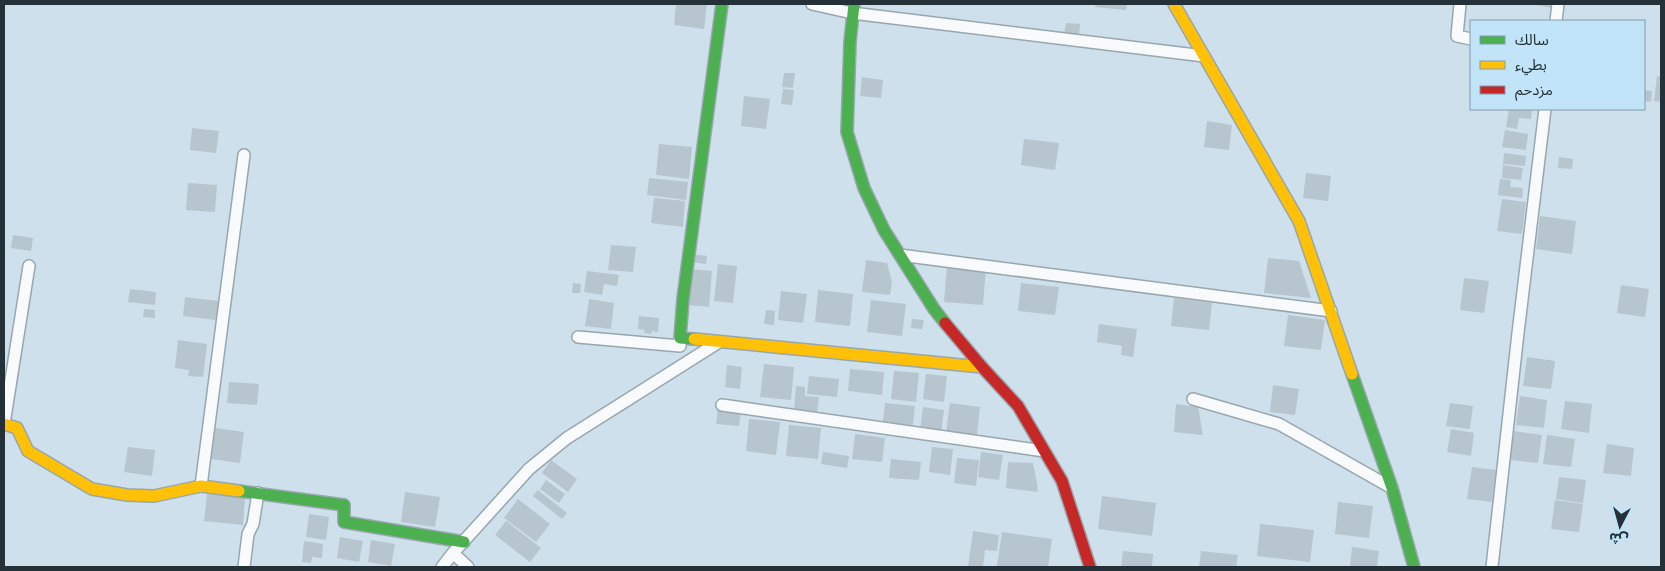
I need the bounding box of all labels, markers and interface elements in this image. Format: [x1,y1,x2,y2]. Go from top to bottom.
legend [1470,20,1645,110]
text: سالك [1515,29,1549,50]
text: بطيء [1515,54,1547,76]
text: مزدحم [1515,79,1553,101]
north arrow [1595,501,1645,551]
text: ش [1608,528,1629,550]

